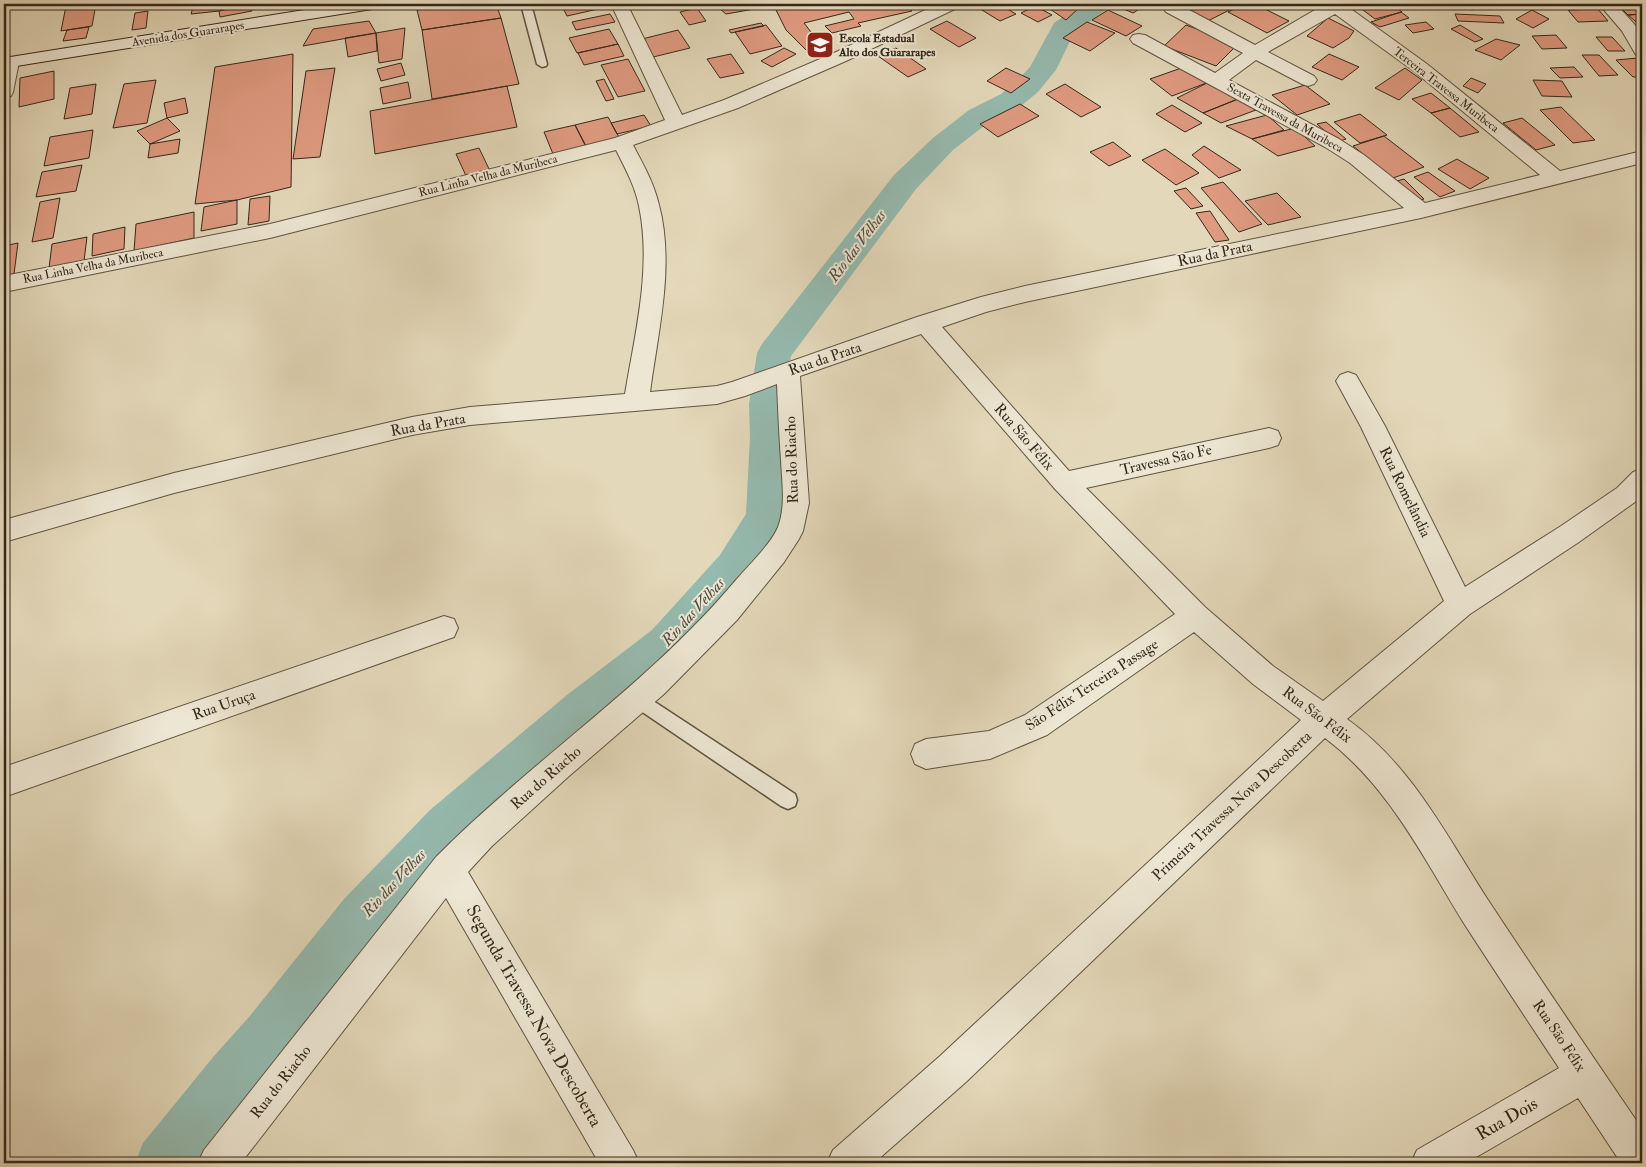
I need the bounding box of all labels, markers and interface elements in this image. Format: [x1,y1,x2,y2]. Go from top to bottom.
street label: Avenida dos Guararapes [130,18,245,50]
school or university icon: Escola Estadual Alto dos Guararapes [805,30,835,60]
place label: Escola Estadual Alto dos Guararapes [838,31,935,60]
street label: Terceira Travessa Muribeca [1390,44,1503,137]
street label: Sexta Travessa da Muribeca [1224,80,1347,157]
street label: Rua Linha Velha da Muribeca [417,151,560,201]
water label: Rio das Velhas [823,206,891,287]
street label: Rua da Prata [1176,237,1255,271]
street label: Rua Linha Velha da Muribeca [22,245,165,287]
street label: Rua da Prata [786,337,865,380]
street label: Rua São Félix [990,400,1058,475]
street label: Rua da Prata [389,409,468,441]
street label: Rua do Riacho [781,416,803,504]
street label: Travessa São Fe [1118,440,1214,480]
street label: Rua Romelândia [1375,444,1436,541]
water label: Rio das Velhas [657,573,729,651]
street label: São Félix Terceira Passage [1022,635,1162,735]
street label: Rua São Félix [1278,683,1356,748]
street label: Rua Uruça [190,685,259,725]
street label: Primeira Travessa Nova Descoberta [1148,726,1316,885]
street label: Rua do Riacho [507,742,585,814]
water label: Rio das Velhas [357,845,431,922]
street label: Segunda Travessa Nova Descoberta [461,901,607,1132]
street label: Rua São Félix [1528,997,1590,1076]
street label: Rua do Riacho [247,1042,315,1122]
street label: Rua Dois [1472,1092,1542,1146]

